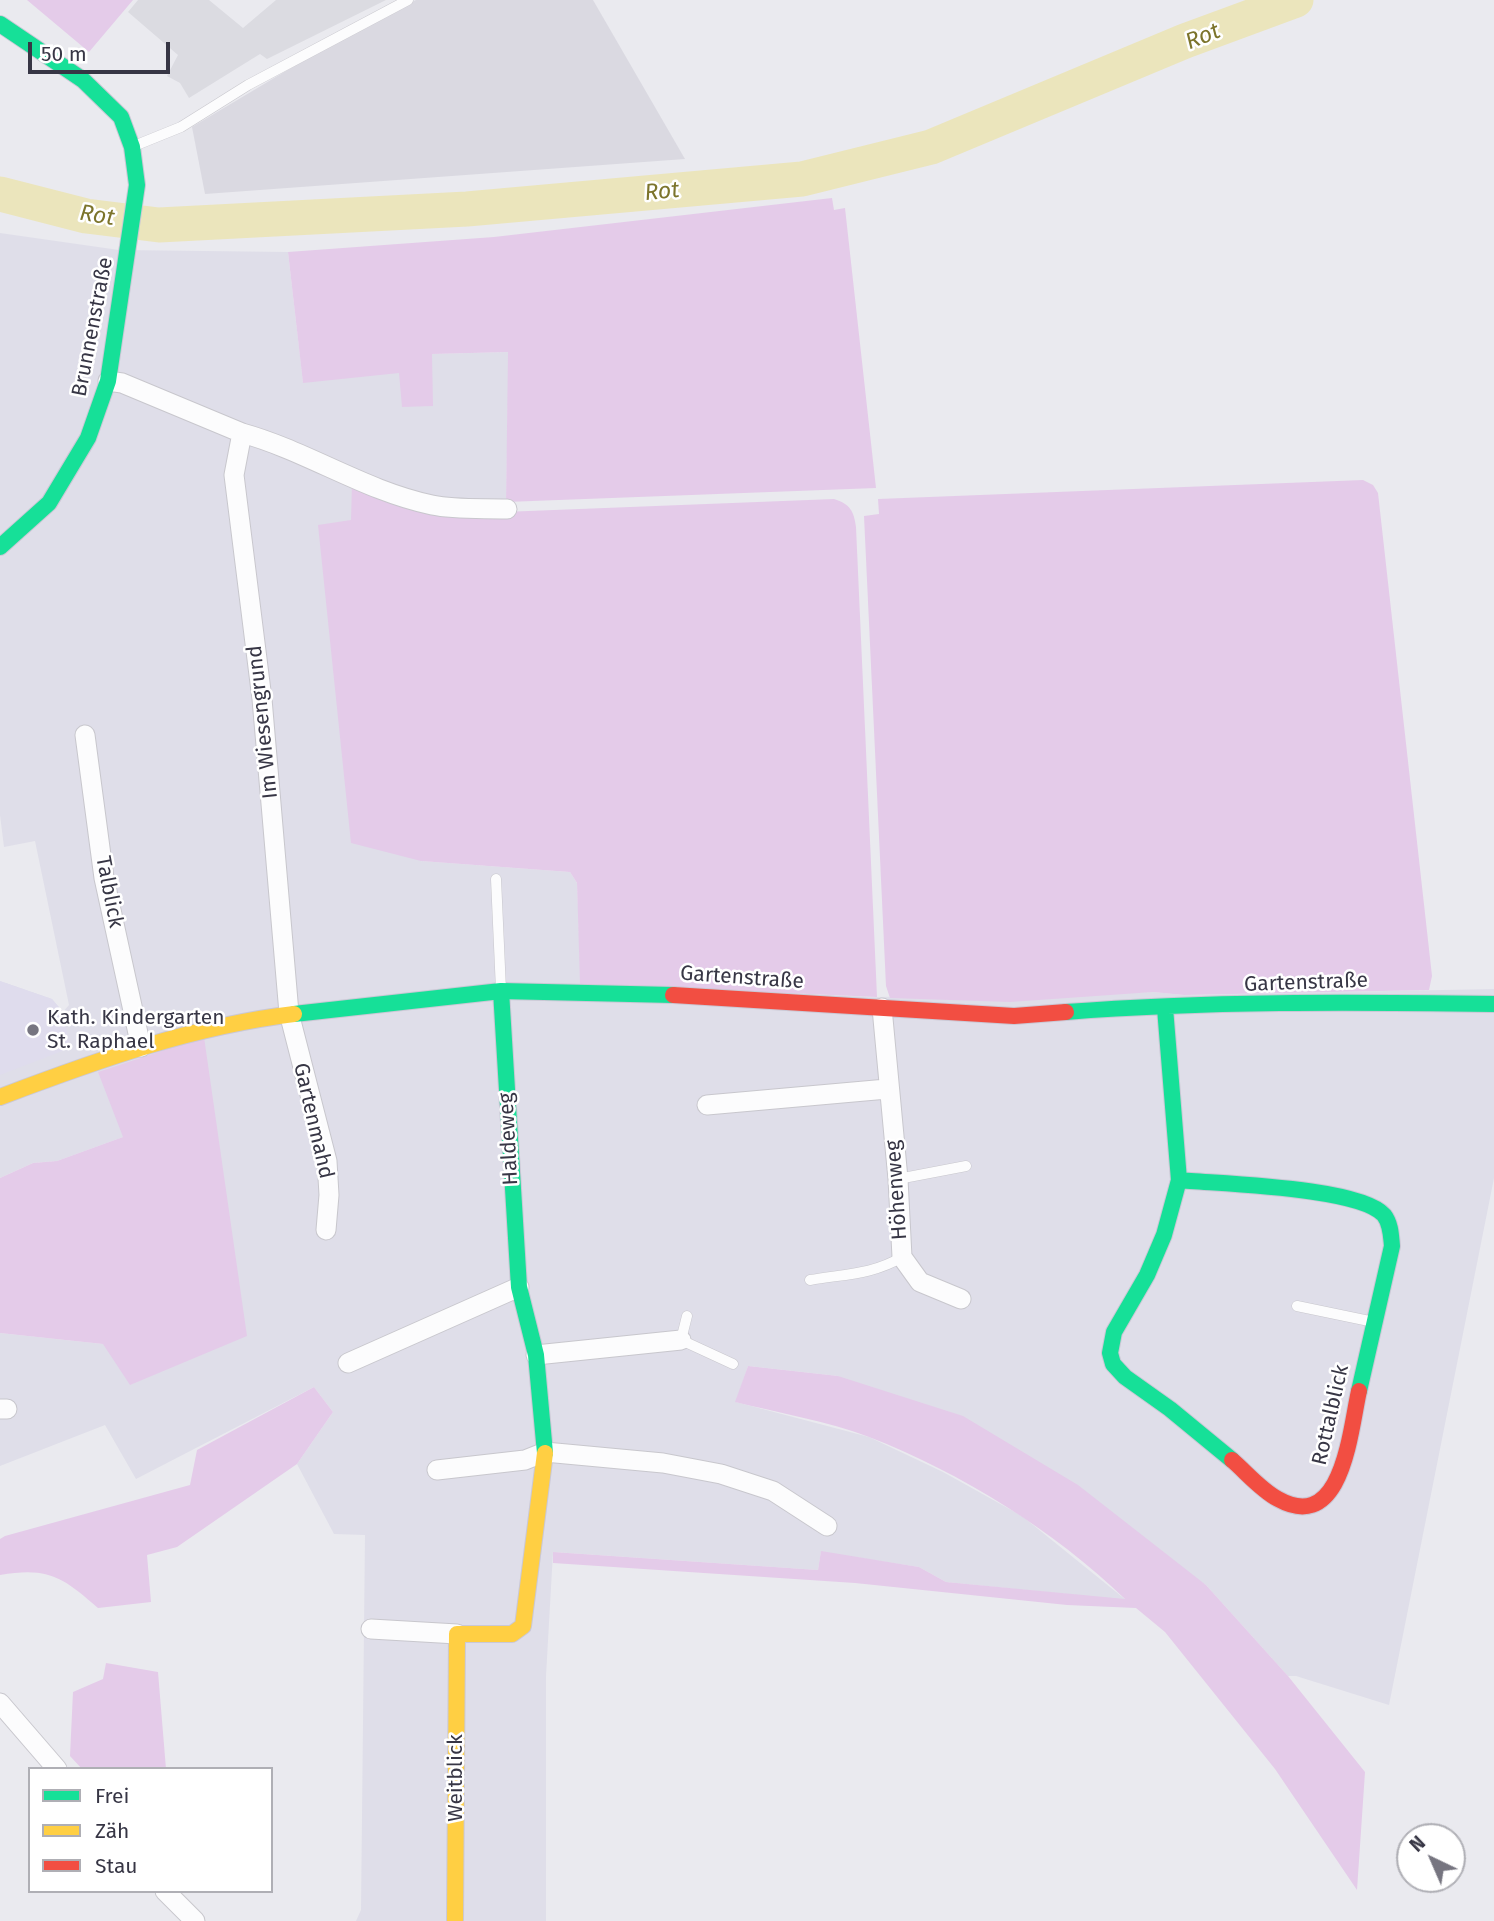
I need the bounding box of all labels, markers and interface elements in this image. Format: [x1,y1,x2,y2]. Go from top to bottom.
water label: Rot [1182,18,1224,56]
scale bar [32,28,173,72]
text: 50 m [41,41,87,67]
water label: Rot [643,177,681,207]
water label: Rot [78,200,116,232]
street label: Brunnenstraße [67,255,119,399]
street label: Im Wiesengrund [242,644,284,800]
street label: Talblick [90,854,128,930]
street label: Gartenstraße [679,961,805,995]
street label: Gartenstraße [1244,968,1368,998]
place label: Kath. Kindergarten St. Raphael [47,1005,225,1055]
marker: Kath. Kindergarten St. Raphael [25,1022,41,1038]
street label: Gartenmahd [287,1061,339,1181]
street label: Haldeweg [494,1092,524,1186]
street label: Höhenweg [881,1139,913,1241]
street label: Rottalblick [1307,1362,1355,1468]
street label: Weitblick [443,1734,469,1822]
legend [28,1767,273,1893]
text: Frei [95,1783,129,1809]
text: Zäh [95,1818,129,1844]
north arrow [1396,1823,1466,1893]
text: N [1405,1831,1430,1857]
text: Stau [95,1853,138,1879]

